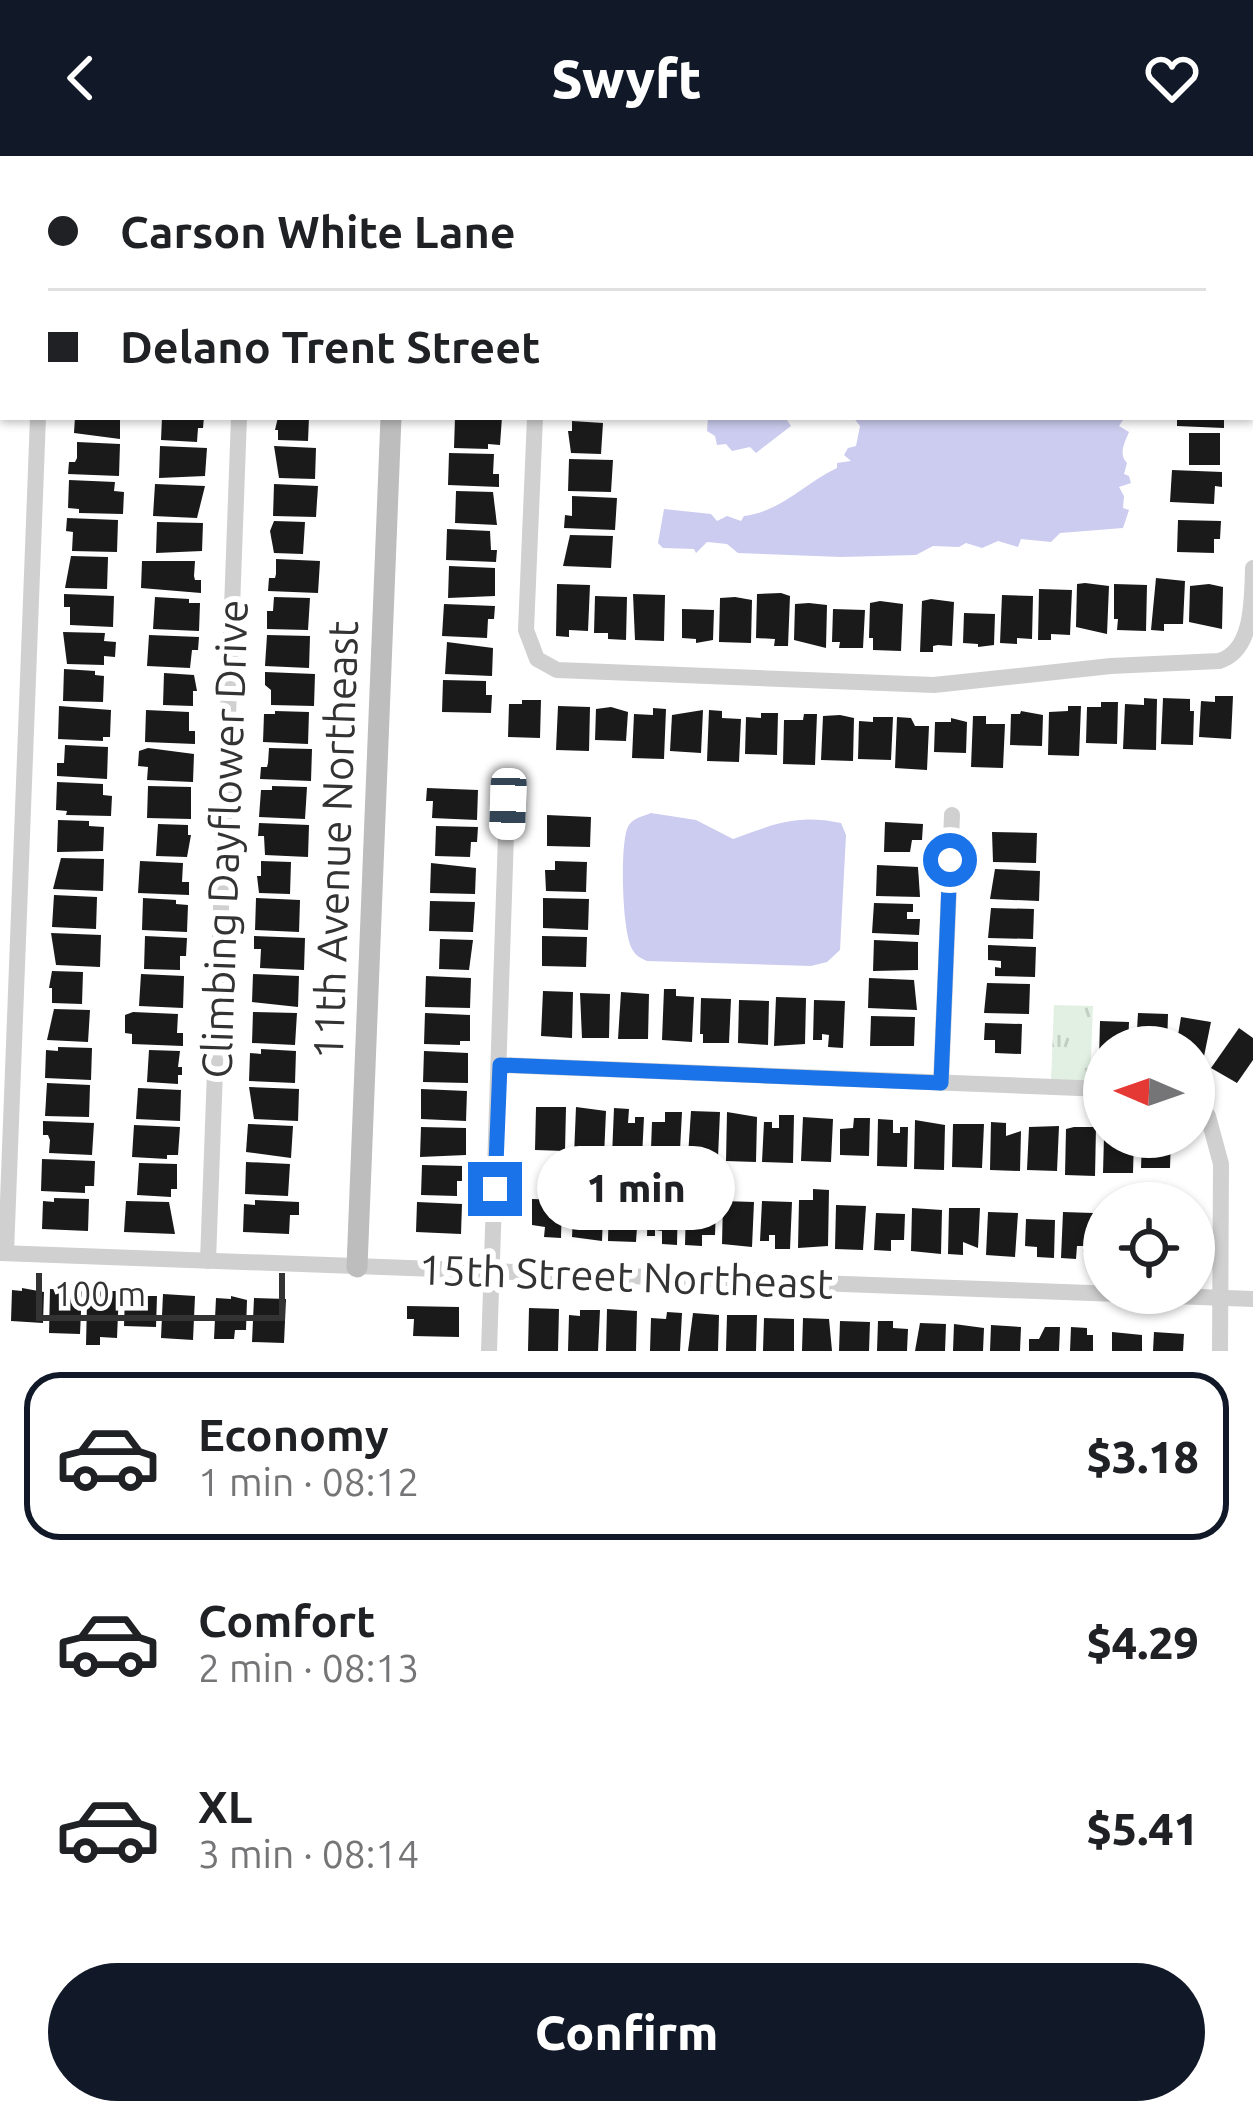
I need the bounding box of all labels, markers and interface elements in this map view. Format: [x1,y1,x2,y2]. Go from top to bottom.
icon: back [48,45,114,111]
icon: heart [1139,45,1205,111]
text: Swyft [551,48,702,108]
text: Carson White Lane [120,206,516,257]
text: Delano Trent Street [120,321,540,372]
street label: Climbing Dayflower Drive [192,599,256,1079]
street label: 11th Avenue Northeast [304,620,366,1060]
car [489,767,527,841]
route start [923,833,977,887]
north arrow [1083,1026,1215,1158]
map controls [1083,1026,1215,1314]
callout: 1 min [537,1147,735,1231]
route end [468,1162,522,1216]
text: 1 min [586,1166,686,1209]
button: locate [1083,1182,1215,1314]
street label: 15th Street Northeast [418,1245,834,1307]
scale bar [36,1267,285,1320]
text: 100 m [54,1275,146,1312]
icon: car [54,1402,162,1510]
text: Economy [198,1409,389,1460]
text: $3.18 [1086,1431,1199,1482]
text: 1 min · 08:12 [198,1460,419,1503]
icon: car [54,1588,162,1696]
text: Comfort [198,1595,375,1646]
text: $4.29 [1086,1617,1199,1668]
text: 2 min · 08:13 [198,1646,419,1689]
icon: car [54,1774,162,1882]
text: XL [198,1781,252,1832]
text: $5.41 [1086,1803,1199,1854]
text: 3 min · 08:14 [198,1832,419,1875]
button: Confirm [48,1963,1205,2101]

